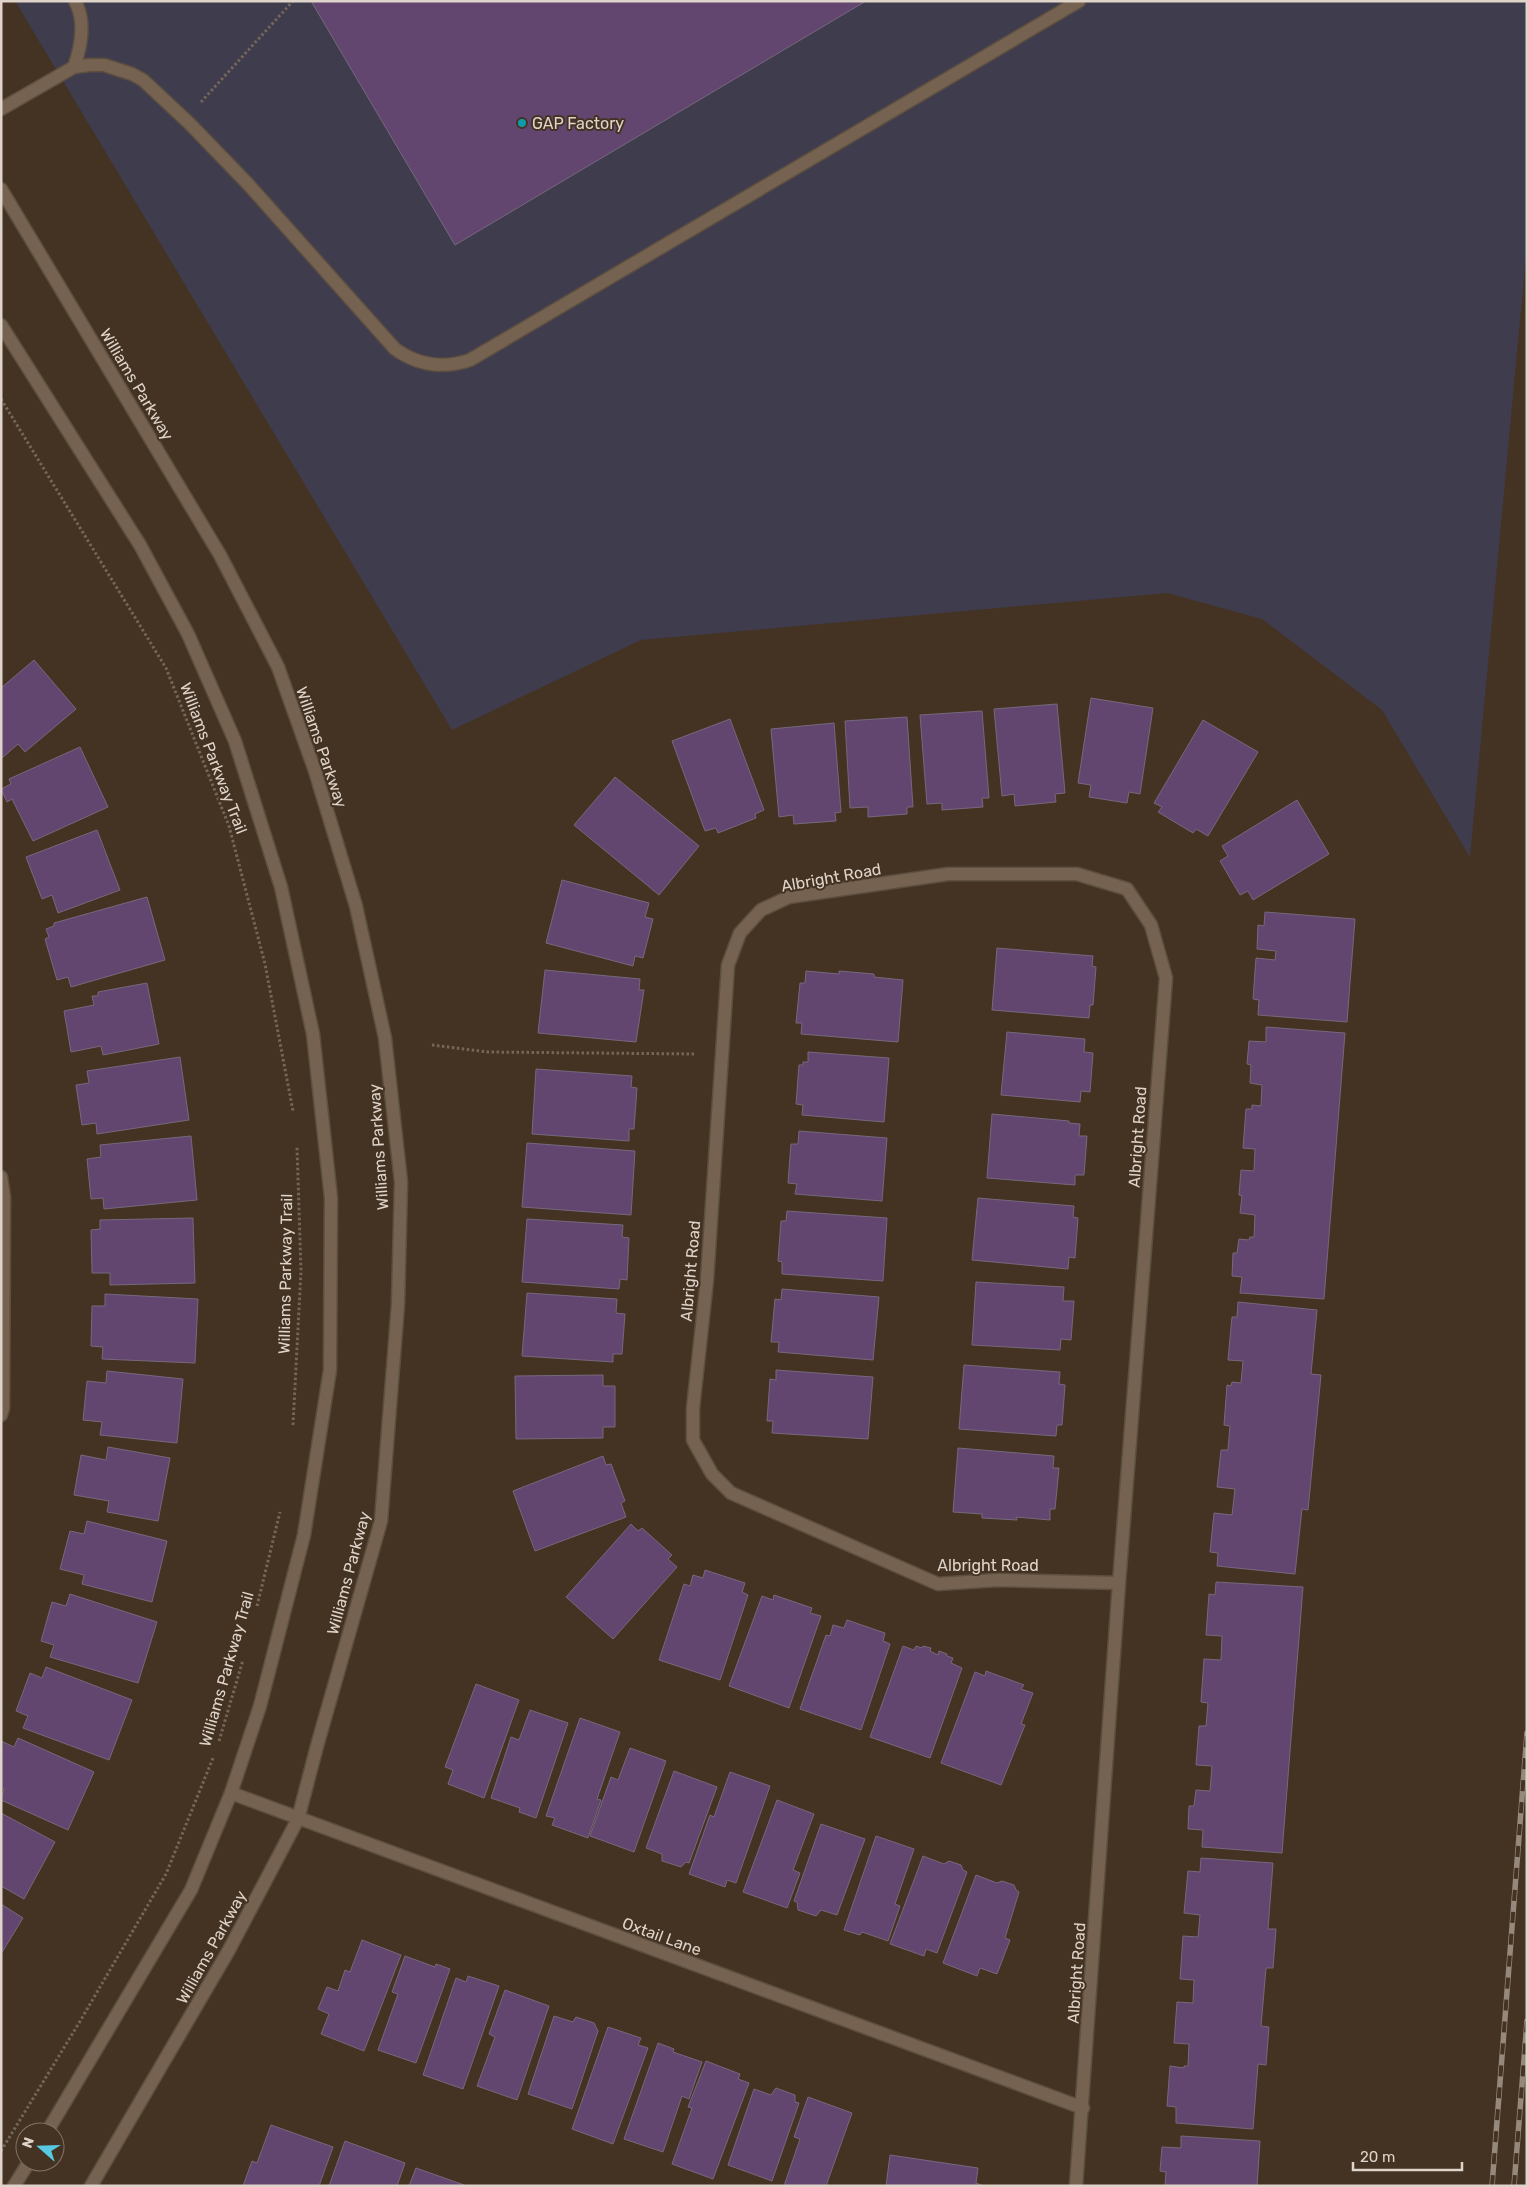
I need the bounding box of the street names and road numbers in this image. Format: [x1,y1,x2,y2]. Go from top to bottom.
street label: Williams Parkway [96,325,177,444]
street label: Williams Parkway Trail [176,680,251,836]
street label: Williams Parkway [292,684,351,810]
street label: Albright Road [780,859,883,896]
street label: Williams Parkway [365,1083,392,1211]
street label: Albright Road [1124,1086,1151,1188]
street label: Williams Parkway Trail [275,1194,296,1354]
street label: Albright Road [677,1220,704,1322]
street label: Williams Parkway [323,1509,374,1637]
street label: Albright Road [937,1556,1039,1575]
street label: Williams Parkway Trail [195,1589,258,1749]
street label: Williams Parkway [172,1887,251,2007]
street label: Oxtail Lane [620,1913,704,1960]
street label: Albright Road [1063,1922,1090,2024]

